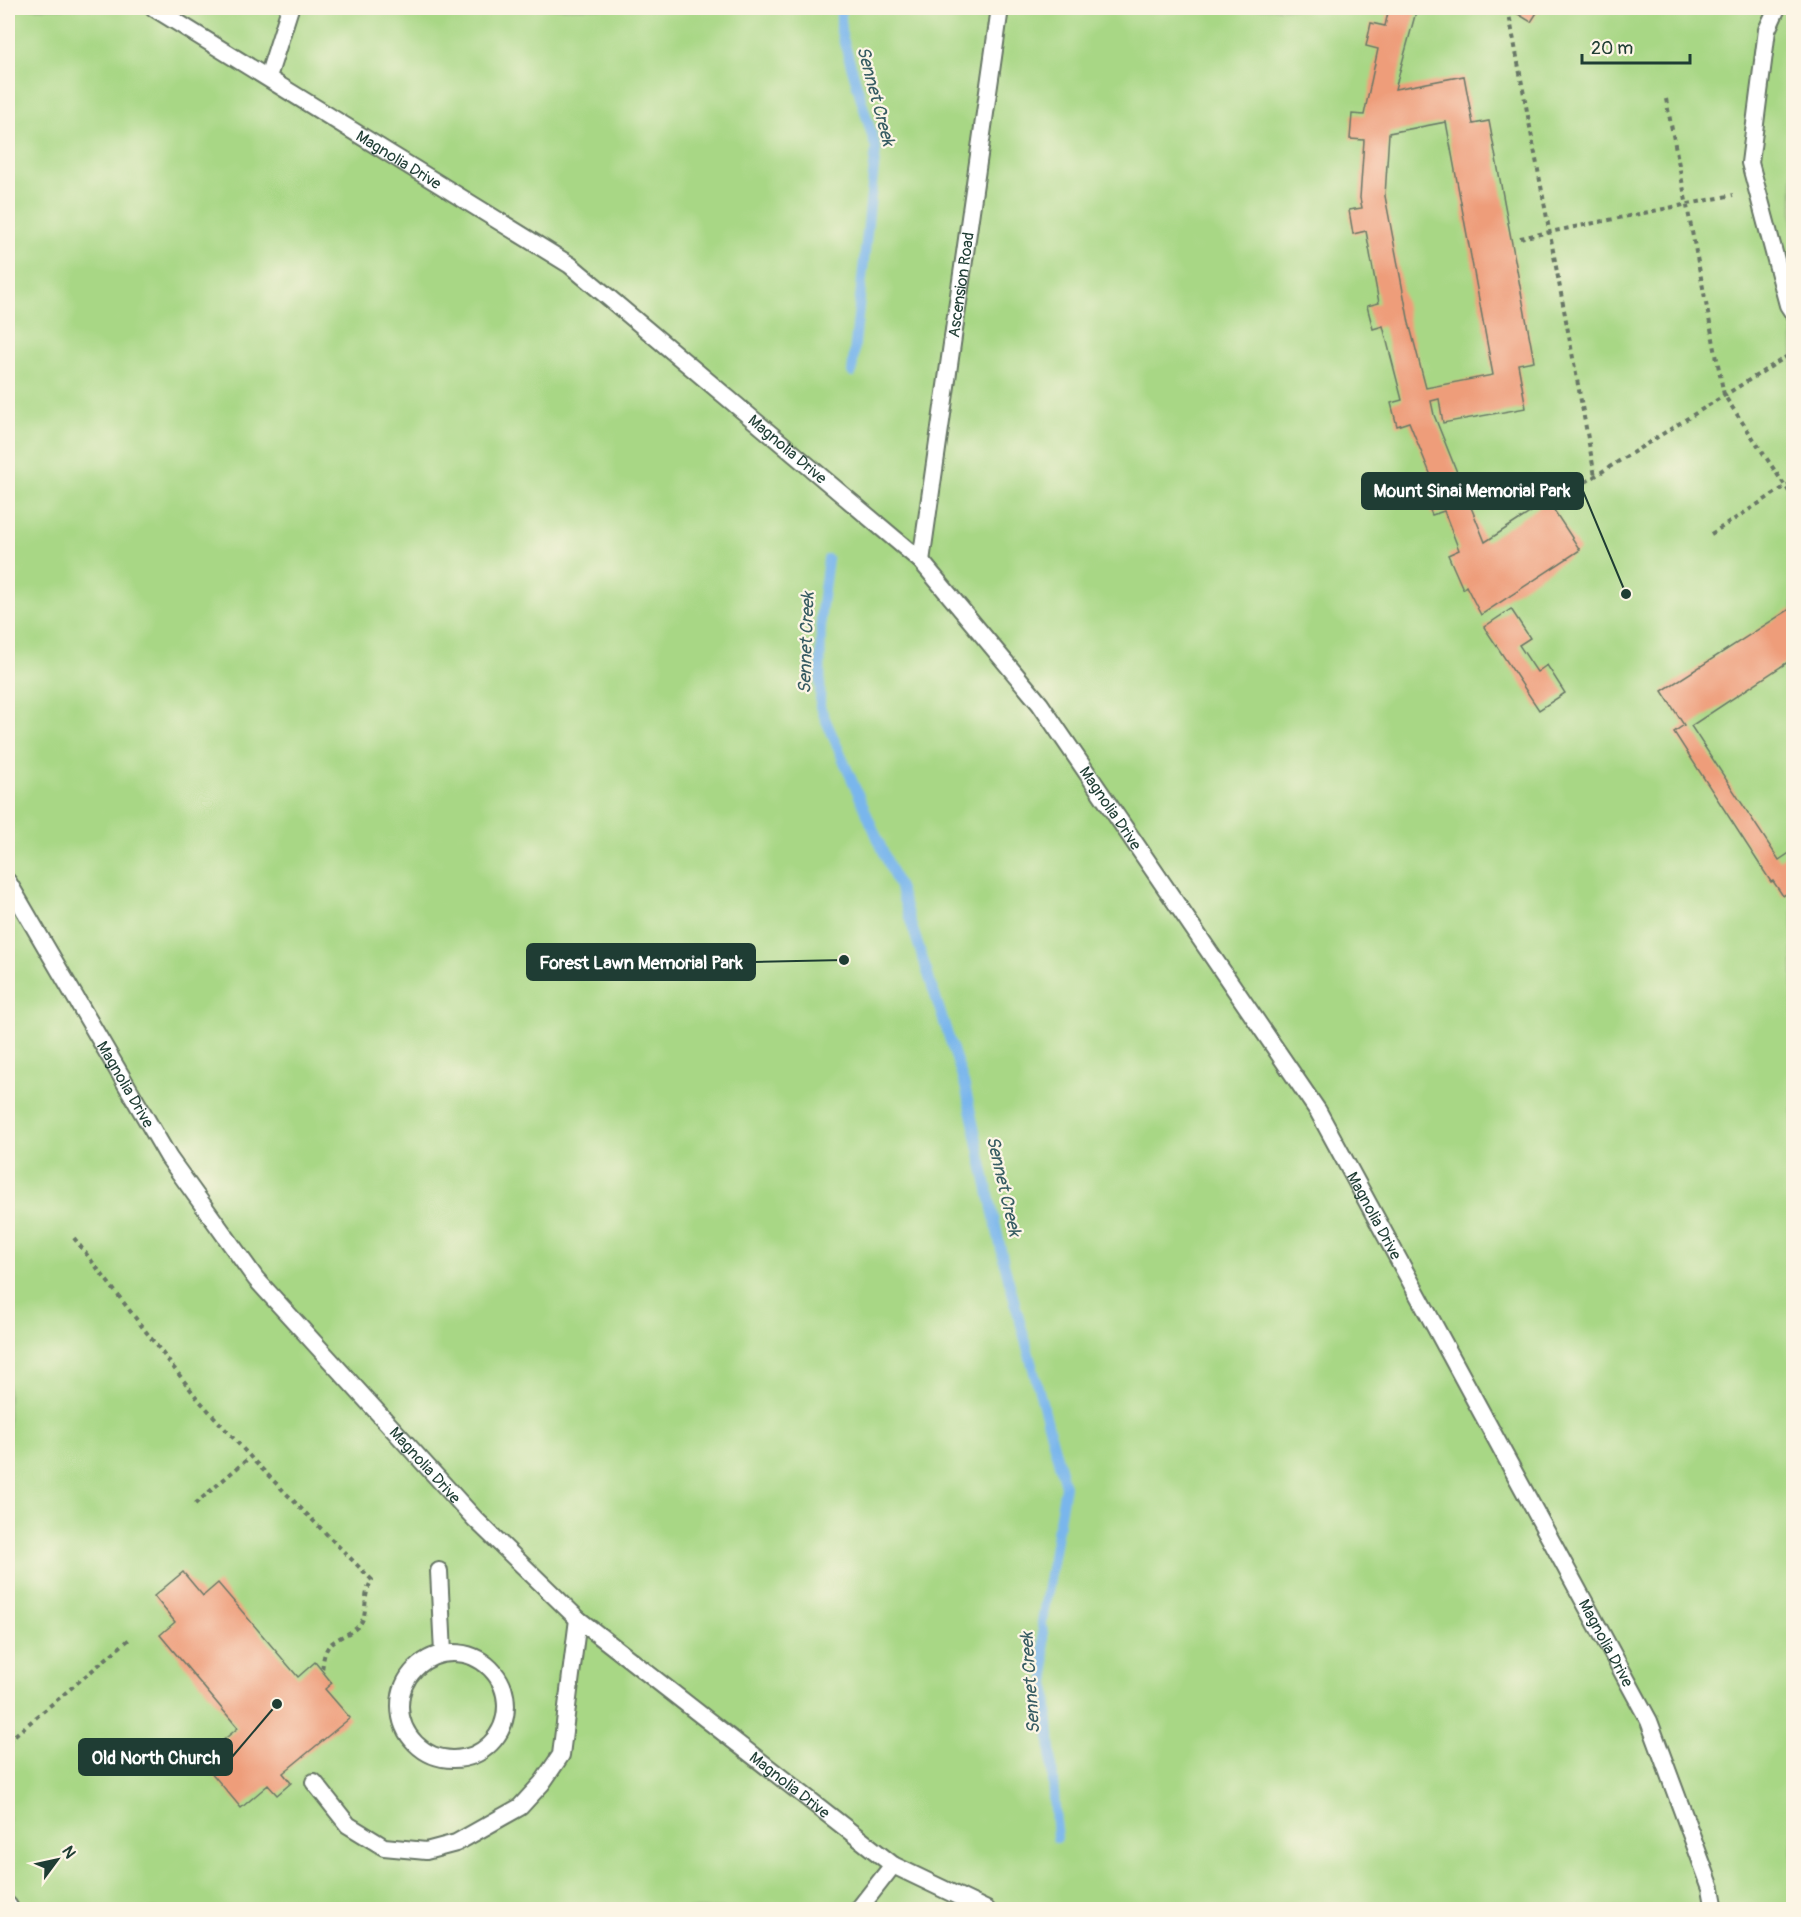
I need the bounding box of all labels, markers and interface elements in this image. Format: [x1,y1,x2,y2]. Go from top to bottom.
scale bar [1582,27,1690,65]
text: 20 m [1591,37,1633,60]
water label: Sennet Creek [851,44,900,150]
street label: Magnolia Drive [352,126,445,194]
street label: Ascension Road [944,231,979,339]
street label: Magnolia Drive [744,411,831,488]
callout: Mount Sinai Memorial Park [1362,473,1583,509]
text: Mount Sinai Memorial Park [1373,480,1571,503]
water label: Sennet Creek [793,590,820,694]
street label: Magnolia Drive [1075,763,1146,854]
callout: Forest Lawn Memorial Park [527,944,755,980]
text: Forest Lawn Memorial Park [539,952,743,975]
street label: Magnolia Drive [92,1038,158,1132]
water label: Sennet Creek [981,1134,1027,1240]
street label: Magnolia Drive [1342,1169,1406,1263]
street label: Magnolia Drive [385,1423,465,1508]
street label: Magnolia Drive [1574,1596,1638,1691]
water label: Sennet Creek [1015,1630,1046,1735]
callout: Old North Church [79,1739,232,1775]
text: Old North Church [92,1747,221,1770]
street label: Magnolia Drive [745,1748,834,1823]
north arrow [27,1830,87,1890]
text: N [57,1842,80,1863]

